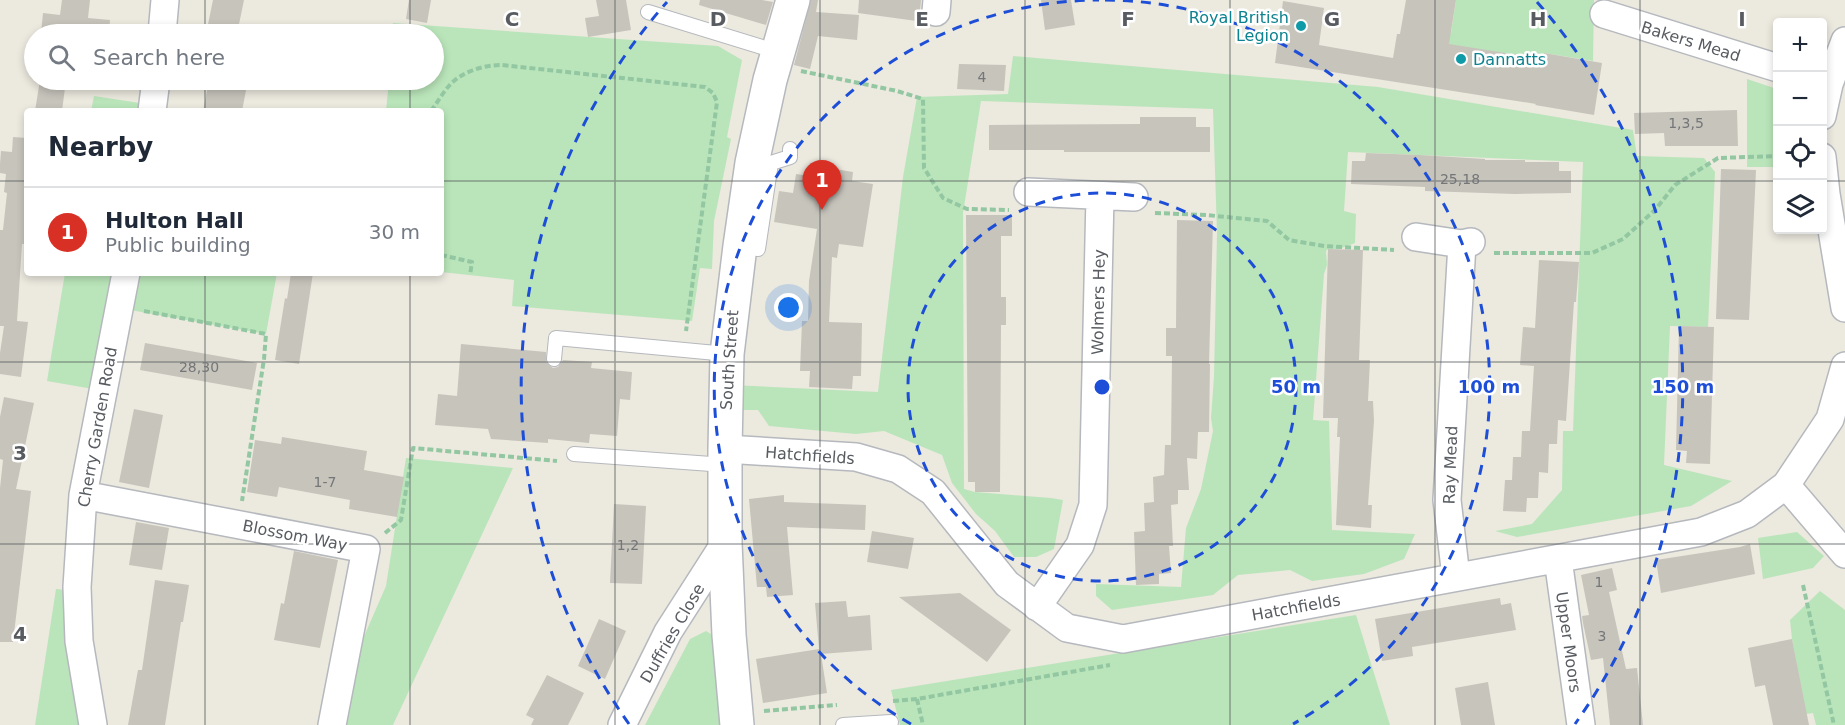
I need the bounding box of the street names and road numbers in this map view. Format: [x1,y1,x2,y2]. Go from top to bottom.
street label: Bakers Mead [1639,17,1743,66]
street label: Wolmers Hey [1088,249,1109,355]
street label: South Street [717,309,742,411]
street label: Cherry Garden Road [74,345,121,509]
street label: Ray Mead [1440,425,1461,505]
street label: Hatchfields [764,443,855,468]
street label: Blossom Way [241,516,349,555]
street label: Duffries Close [636,580,709,686]
street label: Hatchfields [1250,590,1342,625]
street label: Upper Moors [1552,590,1585,694]

